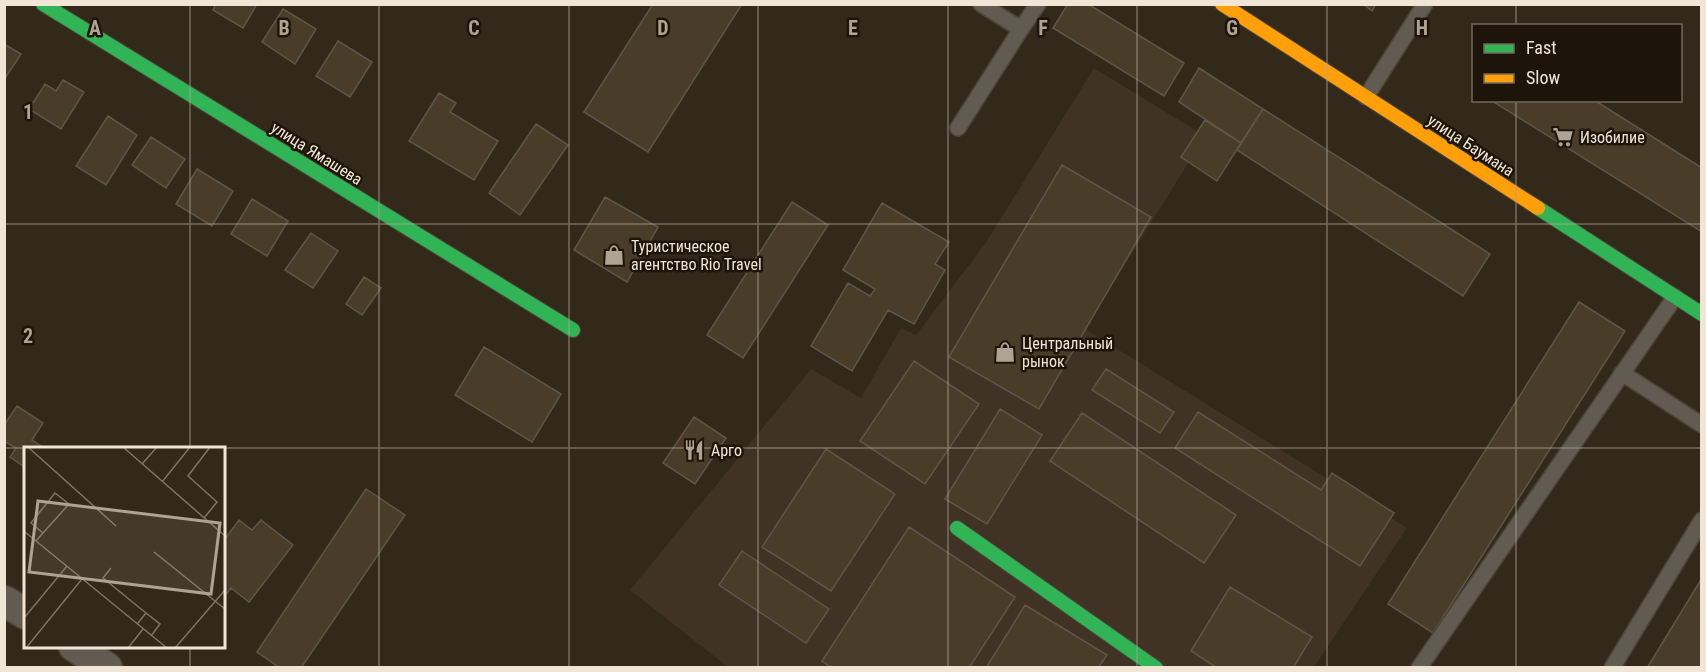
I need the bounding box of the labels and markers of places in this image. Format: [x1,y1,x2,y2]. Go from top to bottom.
supermarket icon: Изобилие [1551,125,1575,149]
place label: Изобилие [1580,128,1645,147]
place label: Туристическое агентство Rio Travel [631,237,762,274]
shop icon: Туристическое агентство Rio Travel [602,243,626,267]
place label: Центральный рынок [1022,334,1113,371]
shop icon: Центральный рынок [993,340,1017,364]
restaurant icon: Арго [682,438,706,462]
place label: Арго [711,441,742,460]

